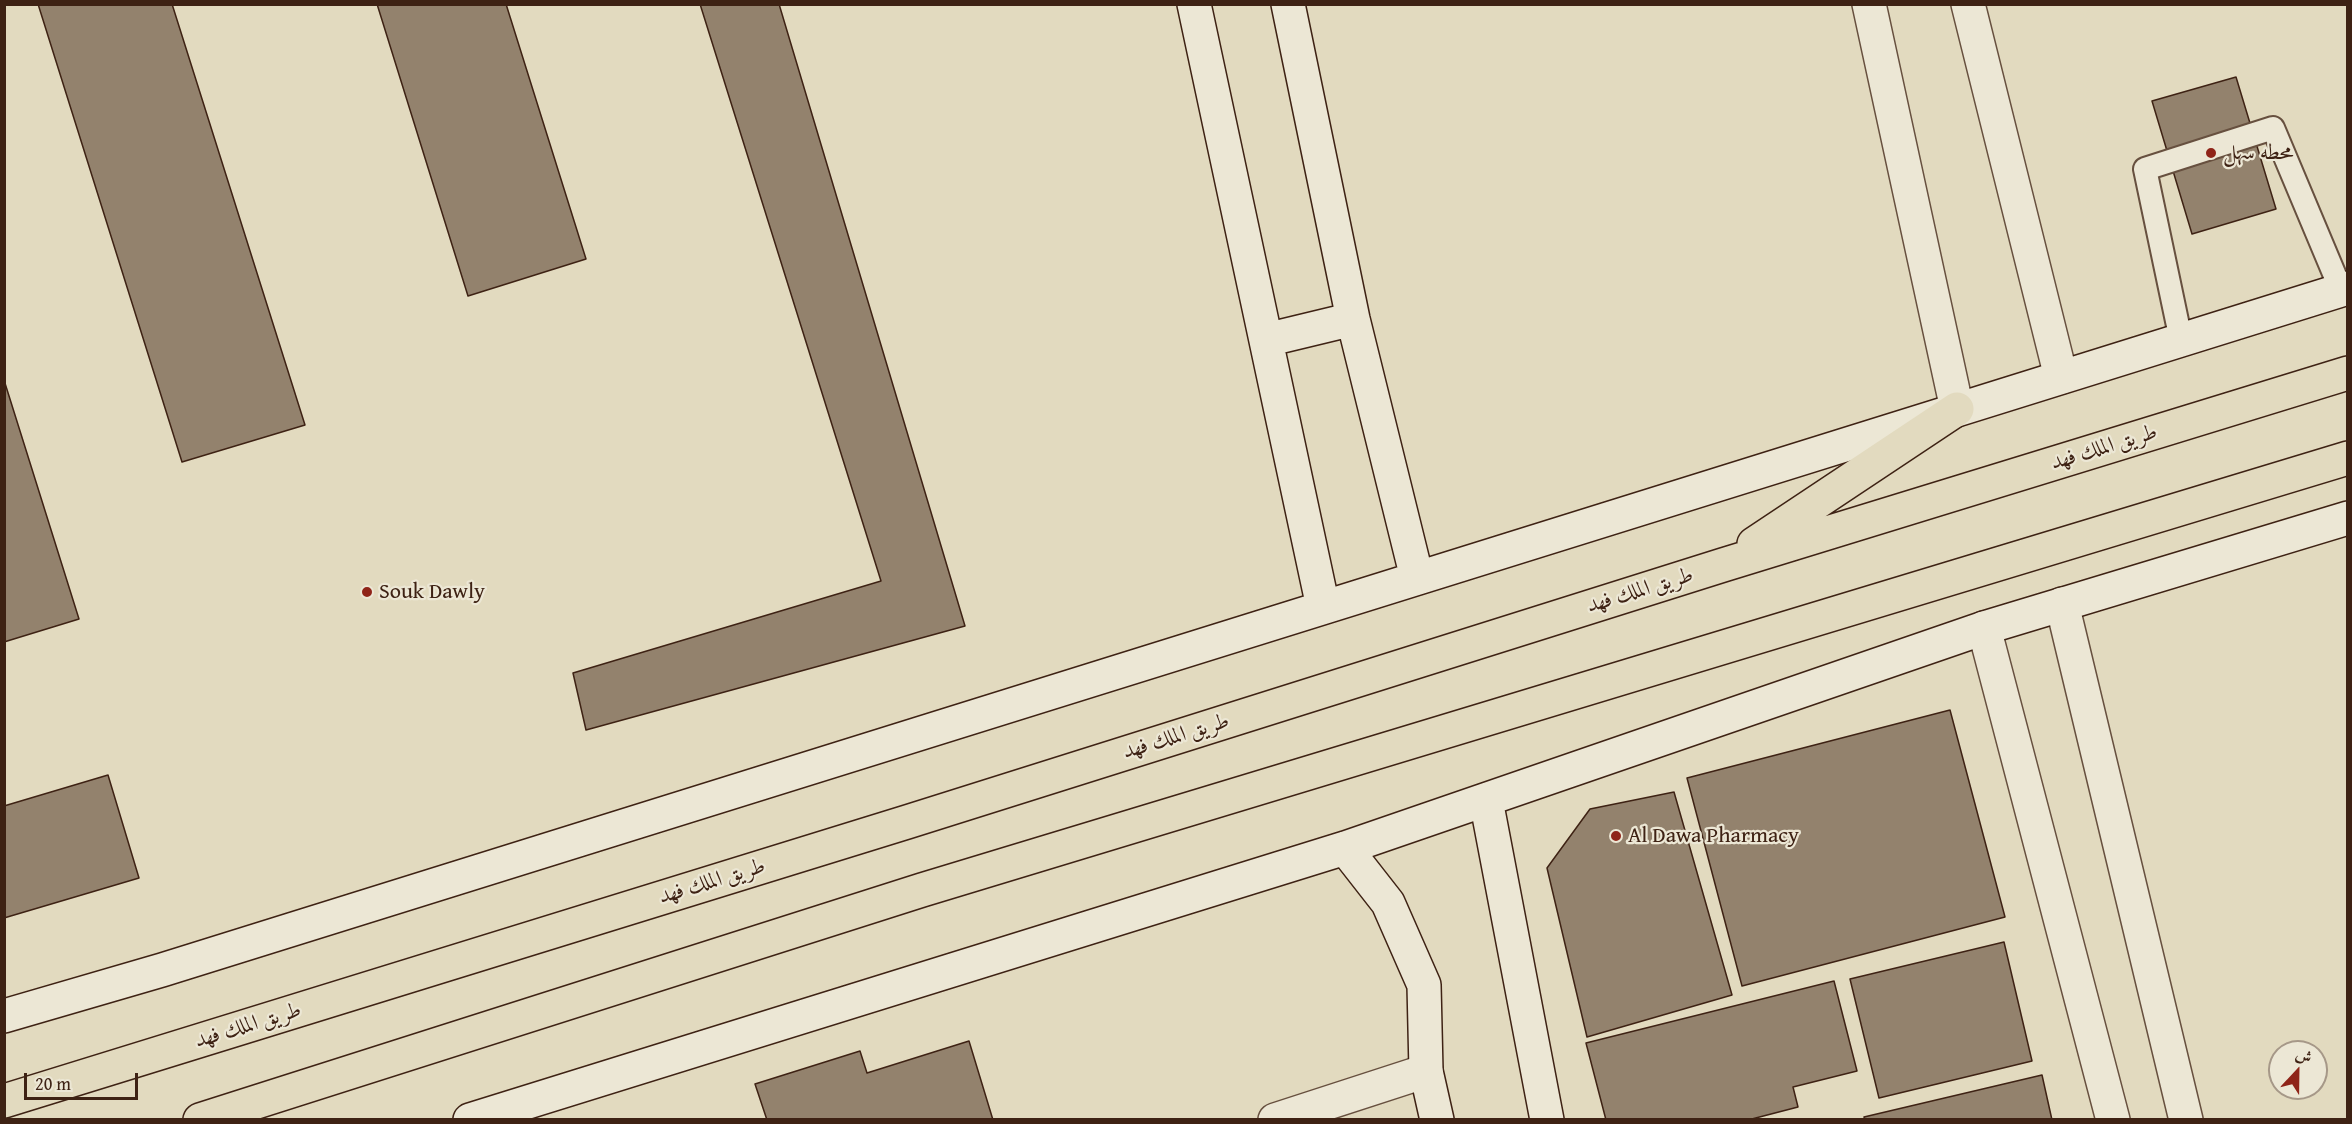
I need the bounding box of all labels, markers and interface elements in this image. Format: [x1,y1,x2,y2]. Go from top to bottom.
place label: محطه سهل [2223,140,2293,166]
marker: محطه سهل [2204,146,2218,160]
street label: طريق الملك فهد [2047,419,2161,477]
street label: طريق الملك فهد [1583,562,1697,620]
place label: Souk Dawly [379,579,485,605]
marker: Souk Dawly [360,585,374,599]
street label: طريق الملك فهد [1119,708,1233,766]
place label: Al Dawa Pharmacy [1628,823,1799,849]
marker: Al Dawa Pharmacy [1609,829,1623,843]
street label: طريق الملك فهد [655,853,769,911]
street label: طريق الملك فهد [191,997,305,1055]
north arrow [2268,1040,2328,1100]
text: ش [2292,1041,2316,1069]
scale bar [27,1061,141,1099]
text: 20 m [35,1070,71,1097]

